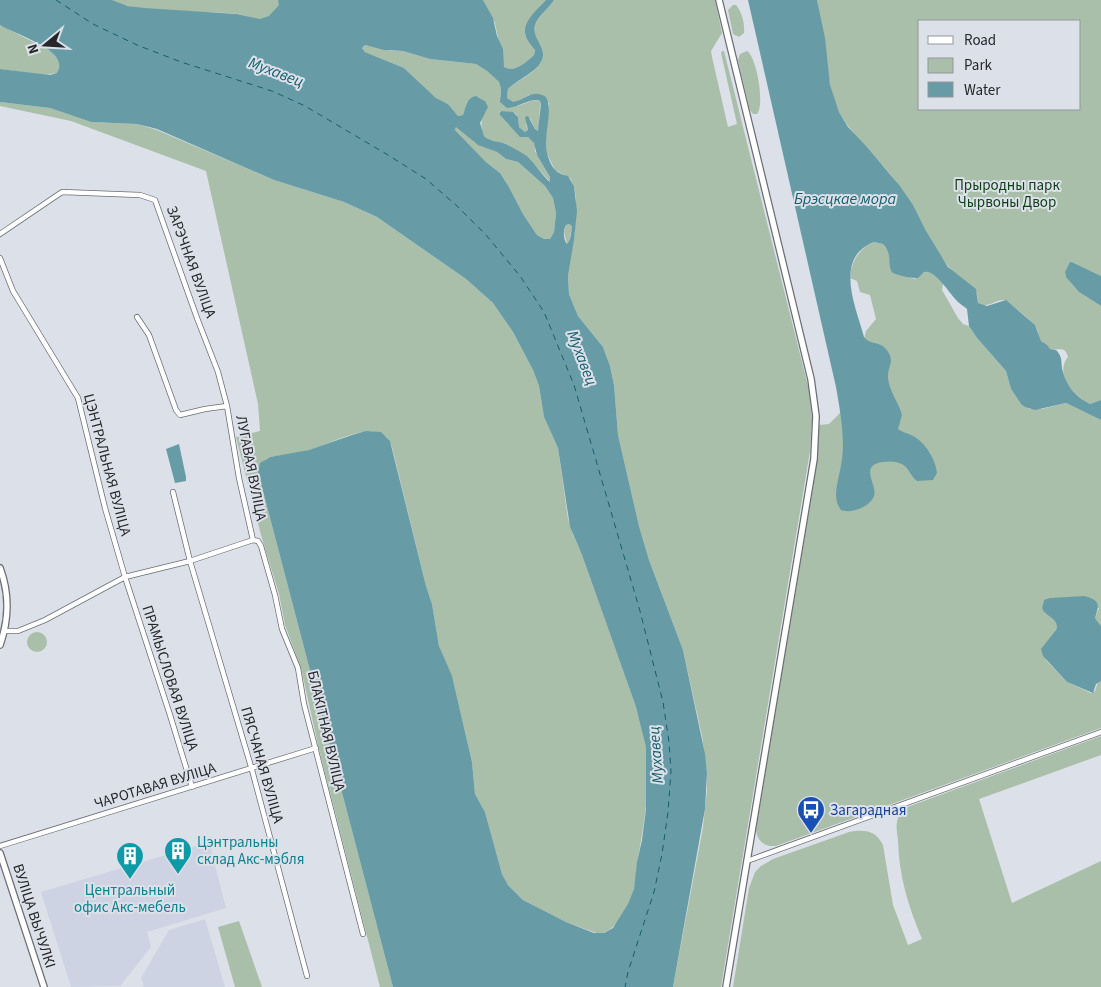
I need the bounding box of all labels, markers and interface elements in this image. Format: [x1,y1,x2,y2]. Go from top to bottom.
north arrow [20,20,70,70]
legend [918,20,1081,110]
text: Road [964,30,996,51]
text: N [23,41,45,56]
water label: Мухавец [245,51,307,93]
text: Park [964,55,993,76]
text: Water [964,80,1001,101]
park label: Прыродны парк Чырвоны Двор [954,175,1060,213]
water label: Брэсцкае мора [794,188,896,210]
street label: ЗАРЭЧНАЯ ВУЛІЦА [161,203,221,322]
water label: Мухавец [561,327,603,389]
street label: ЦЭНТРАЛЬНАЯ ВУЛІЦА [78,391,136,539]
street label: ЛУГАВАЯ ВУЛІЦА [230,413,272,524]
street label: ПРАМЫСЛОВАЯ ВУЛІЦА [137,603,204,754]
street label: БЛАКІТНАЯ ВУЛІЦА [302,669,350,794]
street label: ПЯСЧАНАЯ ВУЛІЦА [235,704,289,826]
water label: Мухавец [643,726,669,784]
street label: ЧАРОТАВАЯ ВУЛІЦА [92,757,219,815]
bus stop icon: Загарадная [796,795,826,834]
place label: Загарадная [830,800,906,821]
place label: Цэнтральны склад Акс-мэбля [197,832,304,870]
building icon: Цэнтральны склад Акс-мэбля [163,836,193,875]
building icon: Центральный офис Акс-мебель [115,841,145,880]
street label: ВУЛІЦА ВЫЧУЛКІ [7,861,61,971]
place label: Центральный офис Акс-мебель [74,880,186,918]

